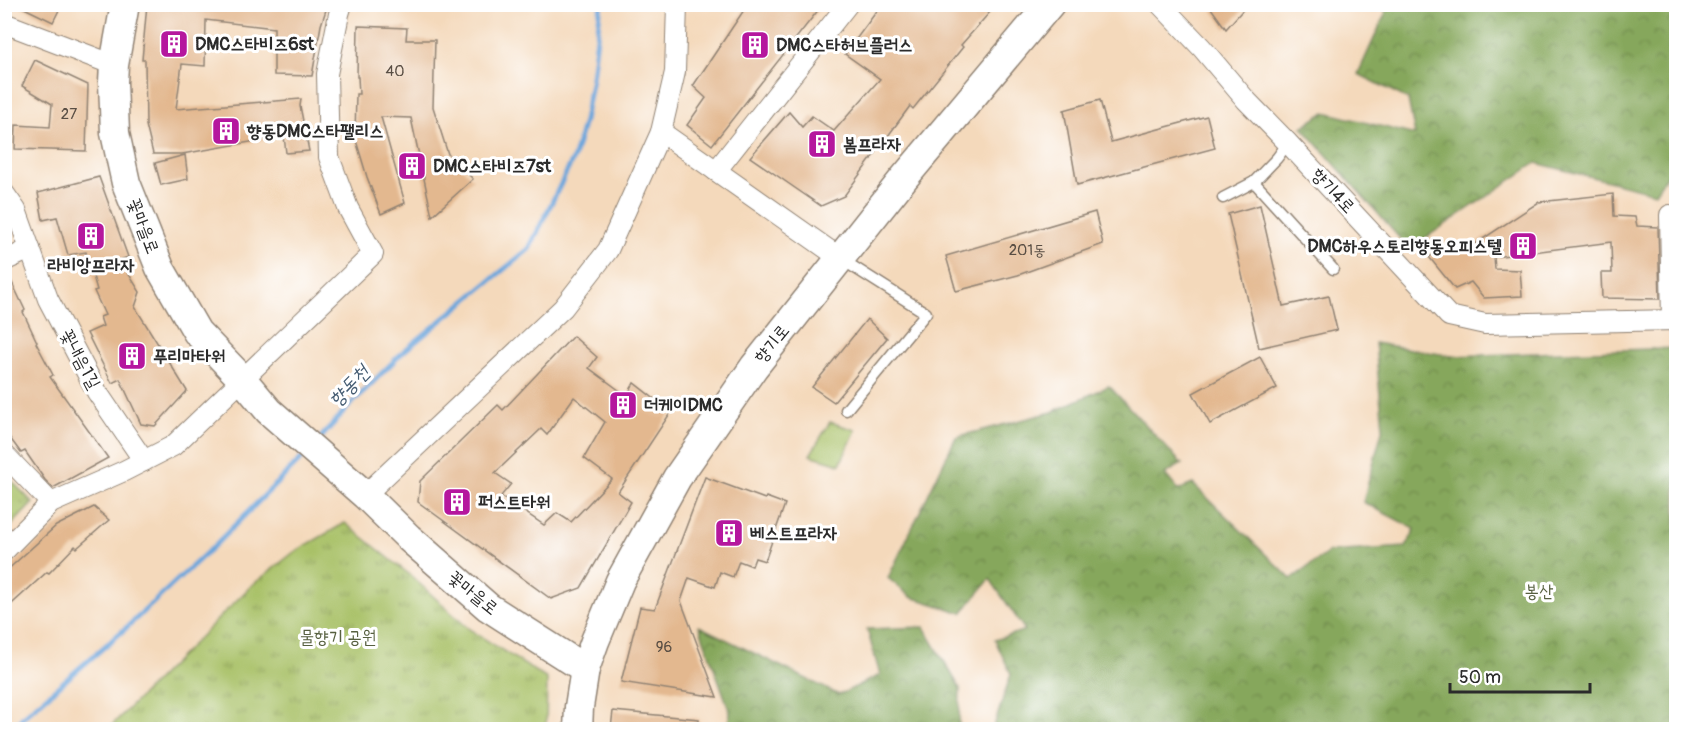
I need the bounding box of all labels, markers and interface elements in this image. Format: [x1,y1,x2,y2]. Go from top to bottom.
building icon: DMC스타비즈6st [158,28,190,60]
building icon: DMC스타허브플러스 [739,29,771,61]
place label: DMC스타비즈6st [195,33,315,56]
place label: DMC스타허브플러스 [776,34,913,57]
house number: 40 [386,62,404,81]
house number: 27 [61,105,77,124]
building icon: 향동DMC스타팰리스 [210,115,242,147]
place label: 향동DMC스타팰리스 [246,120,384,143]
building icon: 봄프라자 [806,128,838,160]
place label: 봄프라자 [843,133,901,156]
building icon: DMC스타비즈7st [396,150,428,182]
place label: DMC스타비즈7st [433,155,552,178]
street label: 향기4로 [1306,163,1360,219]
street label: 꽃마을로 [122,195,164,257]
building icon: 라비앙프라자 [75,220,107,252]
building icon: DMC하우스토리향동오피스텔 [1507,230,1539,262]
place label: DMC하우스토리향동오피스텔 [1307,235,1503,258]
house number: 201동 [1009,241,1045,260]
place label: 라비앙프라자 [48,254,135,277]
street label: 향기로 [749,320,795,368]
street label: 꽃내음1길 [55,325,106,394]
building icon: 푸리마타워 [116,340,148,372]
place label: 푸리마타워 [153,345,225,368]
water label: 향동천 [323,359,376,412]
building icon: 더케이DMC [607,389,639,421]
place label: 더케이DMC [644,394,723,417]
building icon: 퍼스트타워 [441,486,473,518]
place label: 퍼스트타워 [478,491,550,514]
building icon: 베스트프라자 [713,517,745,549]
place label: 베스트프라자 [750,522,837,545]
street label: 꽃마을로 [443,566,503,620]
park label: 봉산 [1525,580,1554,603]
park label: 물향기 공원 [300,626,376,649]
house number: 96 [656,638,672,657]
scale bar [1450,656,1590,694]
text: 50 m [1459,666,1501,689]

